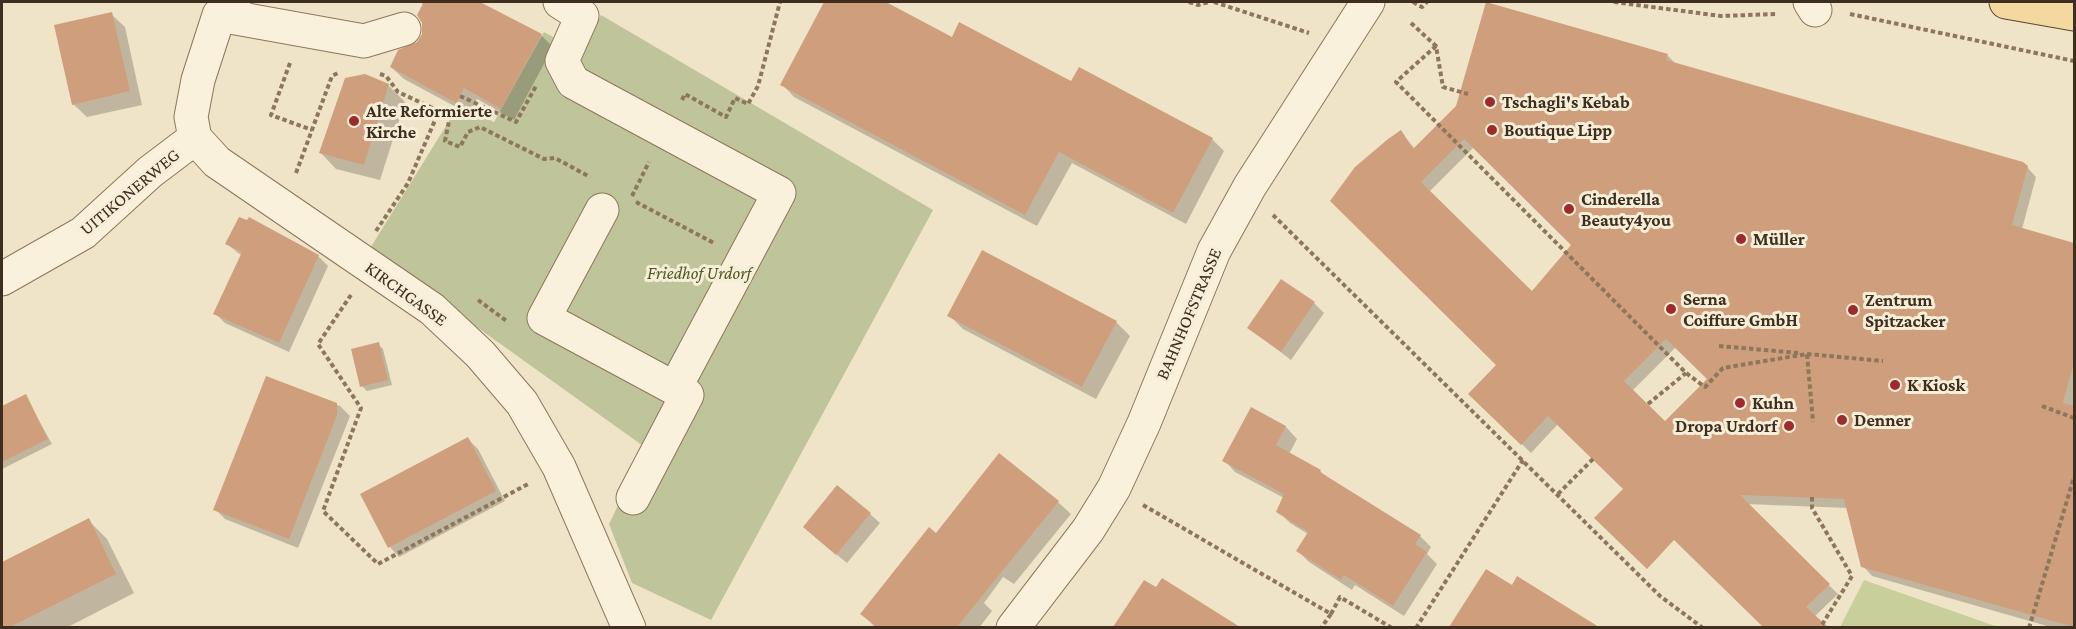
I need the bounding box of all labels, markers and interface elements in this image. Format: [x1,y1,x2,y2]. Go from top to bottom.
place label: Tschagli's Kebab [1502,91,1630,113]
marker: Tschagli's Kebab [1483,95,1497,109]
place label: Alte Reformierte Kirche [366,100,492,142]
marker: Alte Reformierte Kirche [347,114,361,128]
place label: Boutique Lipp [1504,119,1612,141]
marker: Boutique Lipp [1485,123,1499,137]
street label: UITIKONERWEG [76,144,184,240]
place label: Cinderella Beauty4you [1581,188,1671,230]
marker: Cinderella Beauty4you [1562,202,1576,216]
place label: Müller [1753,228,1805,250]
marker: Müller [1734,232,1748,246]
street label: BAHNHOFSTRASSE [1152,245,1226,383]
street label: KIRCHGASSE [361,257,451,331]
park label: Friedhof Urdorf [647,262,751,284]
place label: Serna Coiffure GmbH [1683,288,1798,330]
place label: Zentrum Spitzacker [1865,289,1946,332]
marker: Serna Coiffure GmbH [1664,302,1678,316]
marker: Zentrum Spitzacker [1846,303,1860,317]
place label: K Kiosk [1907,374,1965,396]
marker: K Kiosk [1888,378,1902,392]
place label: Kuhn [1752,392,1794,414]
marker: Kuhn [1733,396,1747,410]
place label: Denner [1854,409,1911,431]
marker: Denner [1835,413,1849,427]
place label: Dropa Urdorf [1675,415,1777,437]
marker: Dropa Urdorf [1782,419,1796,433]

